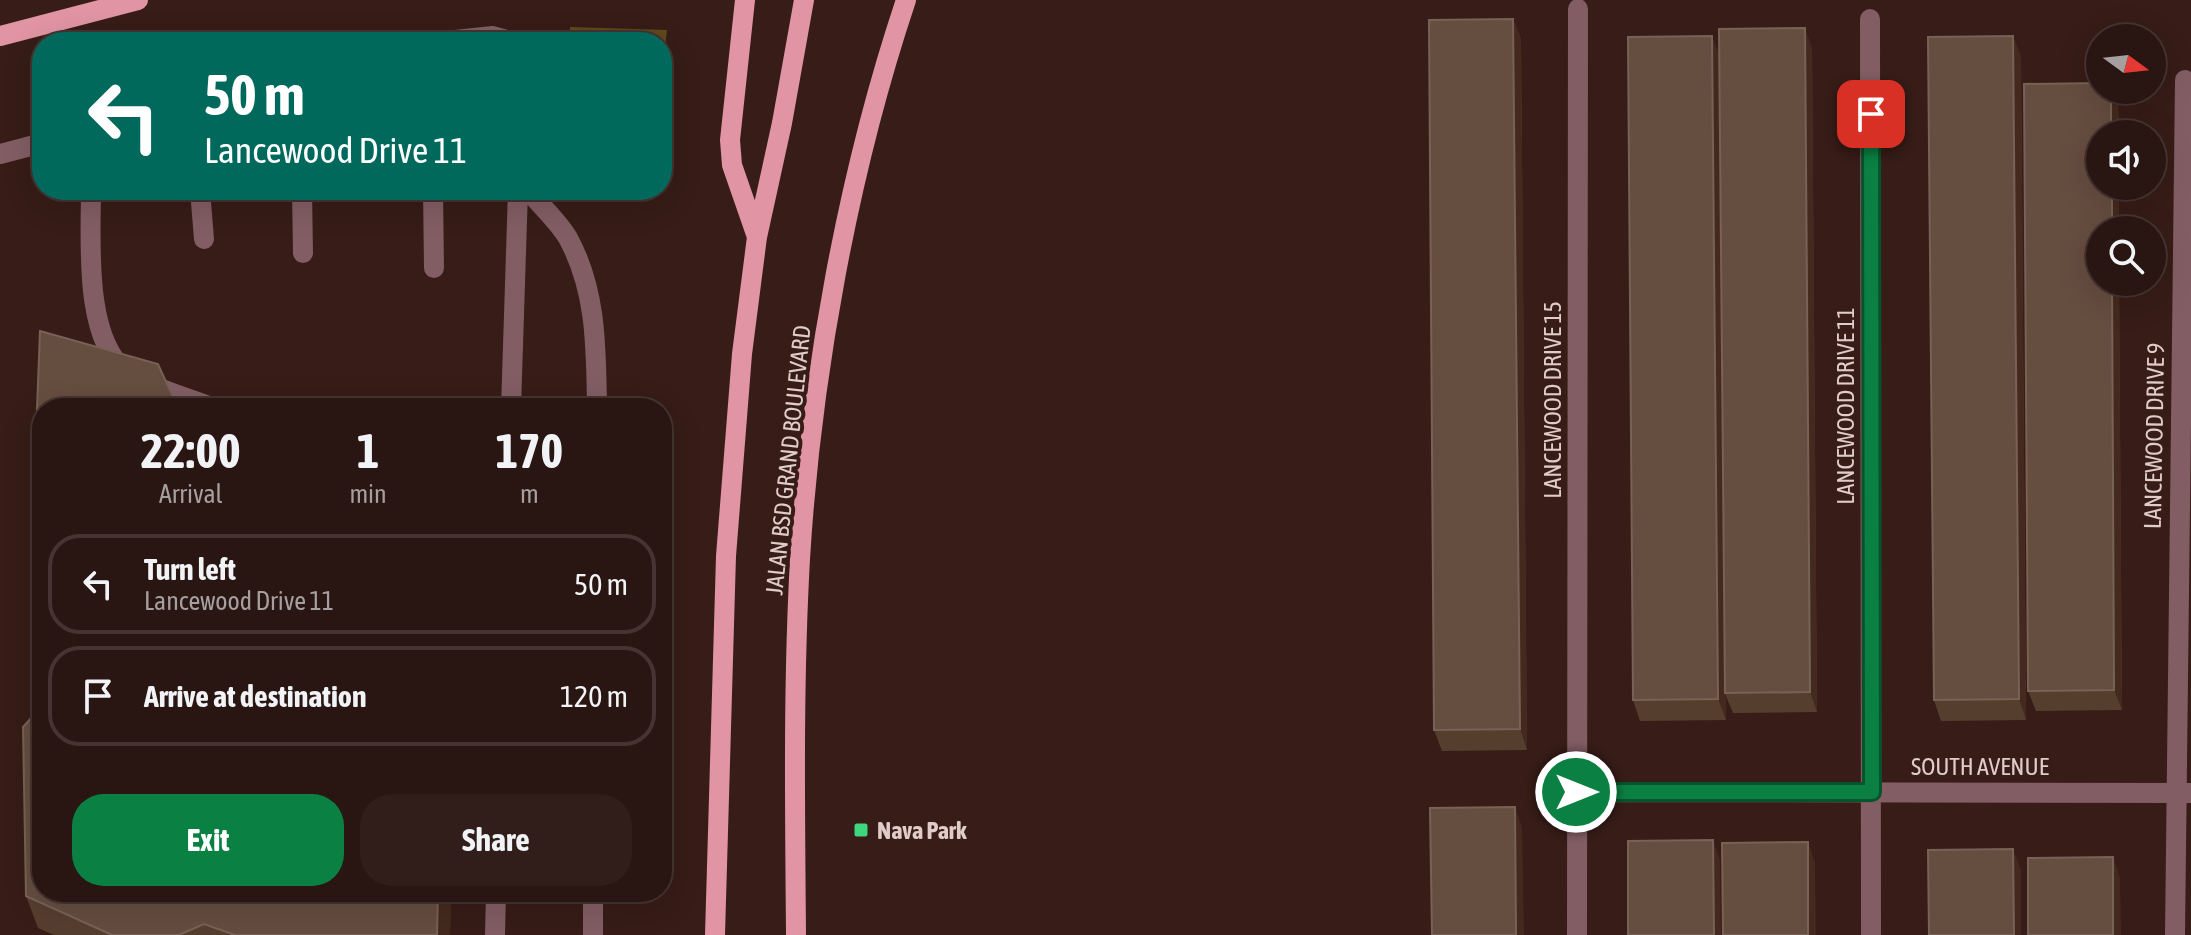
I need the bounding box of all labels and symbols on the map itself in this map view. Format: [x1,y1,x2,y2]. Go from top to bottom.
north arrow [2086,24,2166,104]
pin [1837,80,1905,148]
street label: LANCEWOOD DRIVE 15 [1539,301,1566,499]
street label: LANCEWOOD DRIVE 11 [1832,307,1859,505]
street label: JALAN BSD GRAND BOULEVARD [760,324,816,596]
street label: LANCEWOOD DRIVE 9 [2139,343,2169,529]
position arrow [1534,750,1618,834]
street label: SOUTH AVENUE [1911,753,2049,780]
place label: Nava Park [877,817,967,844]
marker: Nava Park [852,821,870,839]

